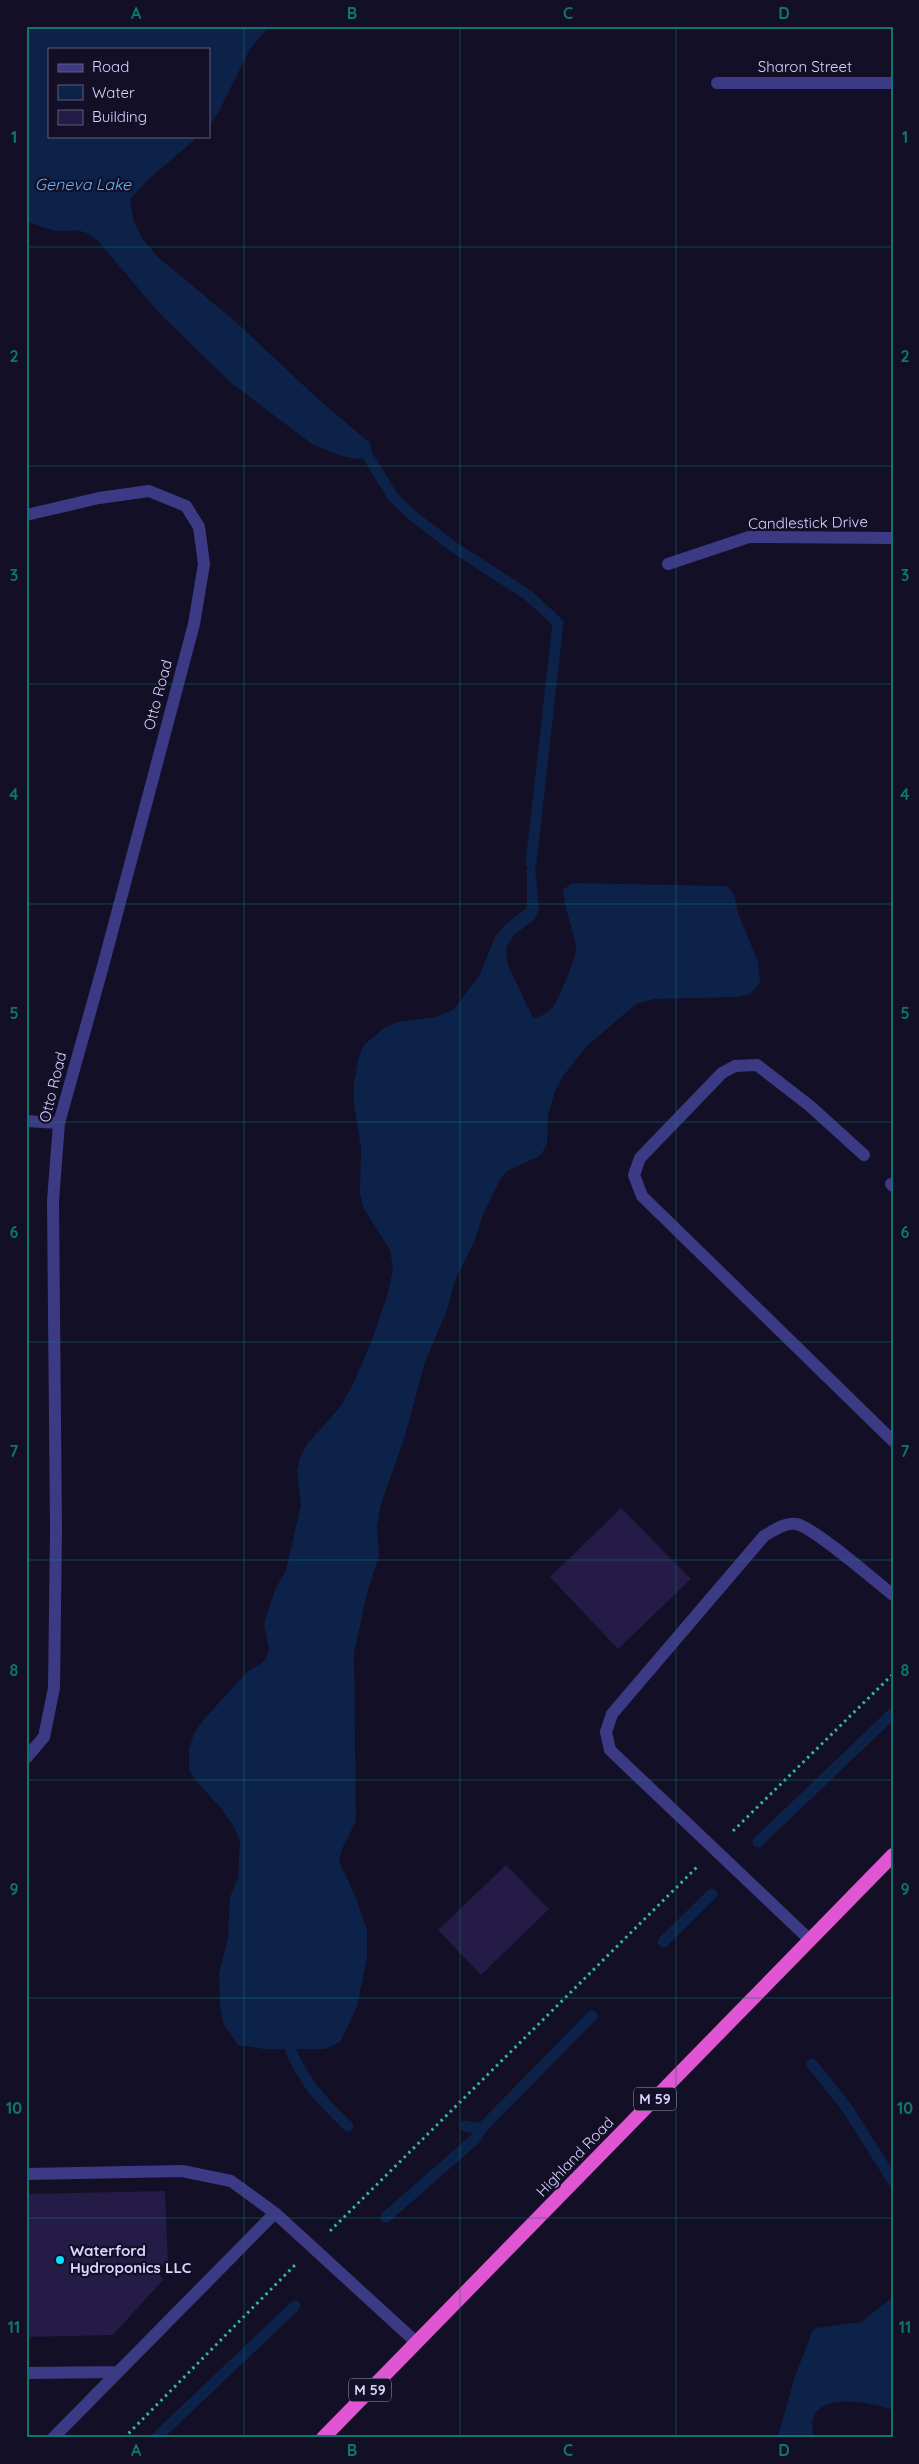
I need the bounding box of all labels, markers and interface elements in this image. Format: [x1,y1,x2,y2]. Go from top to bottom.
text: A [131,3,142,23]
text: B [347,3,357,23]
text: C [563,3,573,23]
text: D [778,3,790,23]
legend [48,48,210,138]
text: Road [92,57,129,76]
street label: Sharon Street [758,57,852,76]
text: Water [92,83,135,102]
text: Building [92,107,147,126]
text: 1 [11,127,17,147]
text: 1 [902,127,908,147]
water label: Geneva Lake [35,174,132,194]
text: 2 [9,346,19,366]
text: 2 [900,346,910,366]
street label: Candlestick Drive [748,512,868,533]
text: 3 [10,565,18,585]
text: 3 [901,565,909,585]
street label: Otto Road [139,658,176,732]
text: 4 [9,784,19,804]
text: 4 [900,784,910,804]
text: 5 [9,1003,19,1023]
text: 5 [900,1003,910,1023]
street label: Otto Road [35,1050,70,1124]
text: 6 [10,1222,19,1242]
text: 6 [901,1222,910,1242]
text: 7 [10,1441,19,1461]
text: 7 [901,1441,910,1461]
text: 8 [10,1660,19,1680]
text: 8 [901,1660,910,1680]
text: 9 [9,1879,19,1899]
text: 9 [900,1879,910,1899]
road number: M 59 [634,2088,676,2110]
text: 10 [6,2098,22,2118]
text: 10 [897,2098,913,2118]
street label: Highland Road [532,2113,617,2200]
place label: Waterford Hydroponics LLC [70,2241,192,2277]
marker: Waterford Hydroponics LLC [54,2254,66,2266]
text: 11 [8,2317,20,2337]
text: 11 [899,2317,911,2337]
road number: M 59 [349,2378,391,2402]
text: A [131,2440,142,2460]
text: B [347,2440,357,2460]
text: C [563,2440,573,2460]
text: D [778,2440,790,2460]

